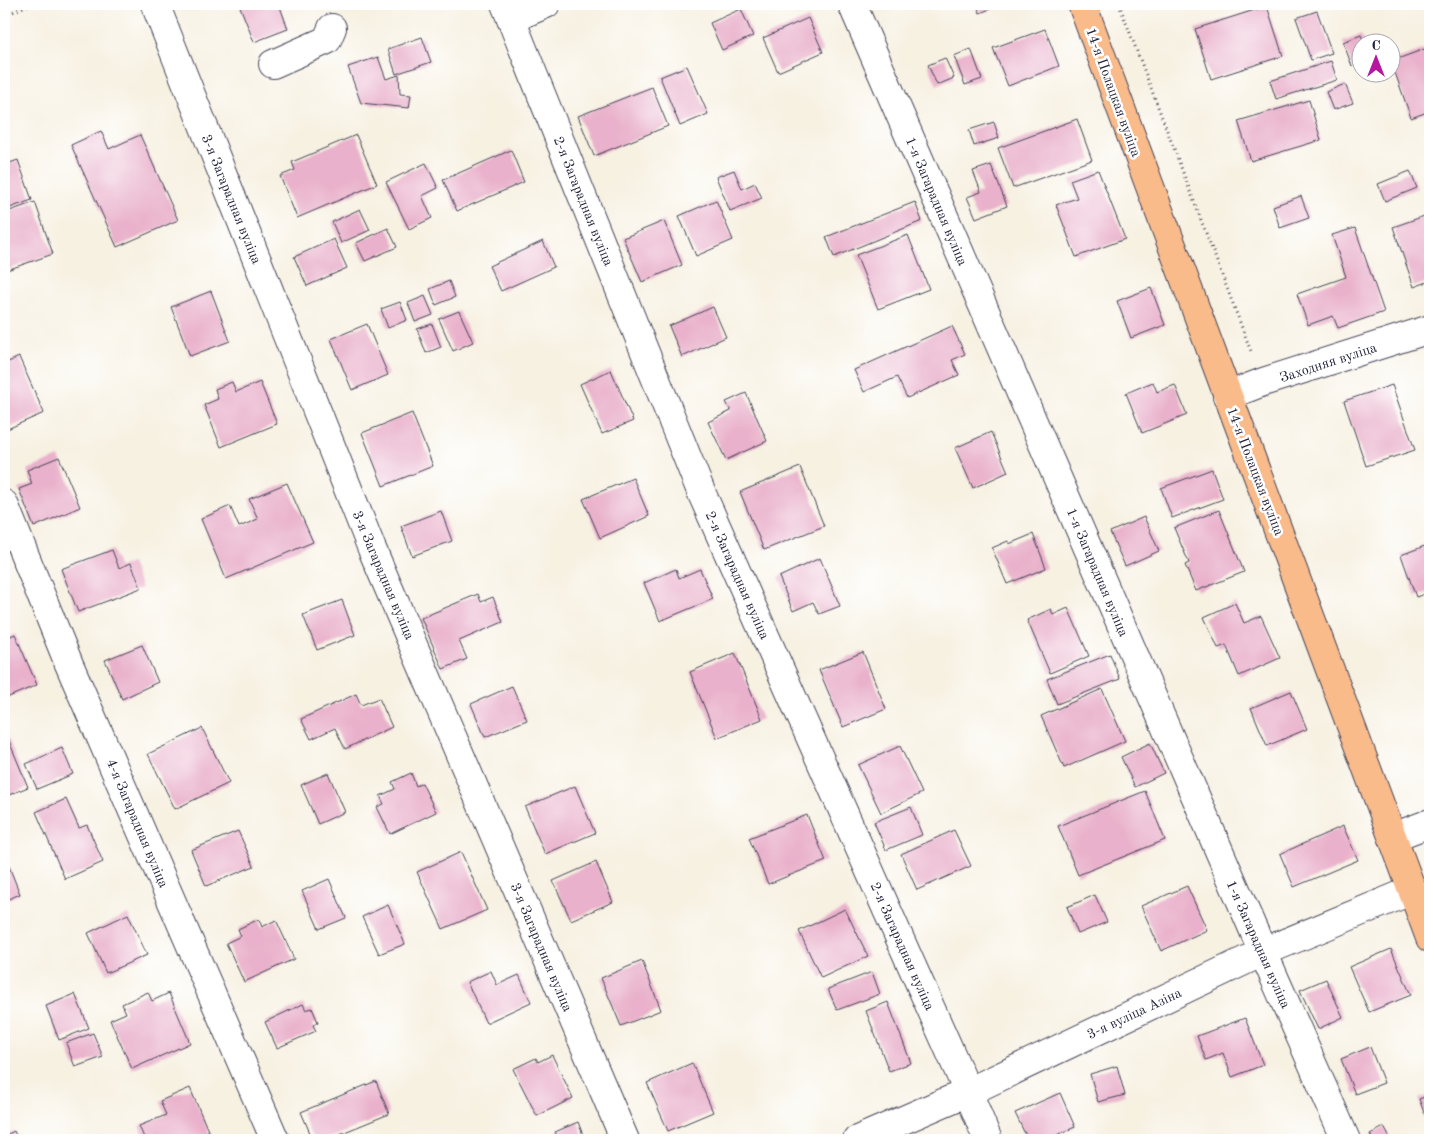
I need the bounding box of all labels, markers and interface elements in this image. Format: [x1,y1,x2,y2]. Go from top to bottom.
street label: 14-я Полацкая вуліца [1083,26,1143,159]
north arrow [1352,32,1402,82]
text: С [1371,39,1381,53]
street label: 3-я Загарадная вуліца [199,133,264,266]
street label: 2-я Загарадная вуліца [551,135,616,268]
street label: 1-я Загарадная вуліца [903,135,970,268]
street label: Заходняя вуліца [1278,341,1379,385]
street label: 14-я Полацкая вуліца [1224,405,1286,538]
street label: 1-я Загарадная вуліца [1064,506,1131,639]
street label: 3-я Загарадная вуліца [350,509,417,642]
street label: 2-я Загарадная вуліца [703,509,772,642]
street label: 4-я Загарадная вуліца [104,757,171,890]
street label: 1-я Загарадная вуліца [1224,878,1293,1011]
street label: 2-я Загарадная вуліца [868,880,937,1013]
street label: 3-я Загарадная вуліца [508,881,575,1014]
street label: 3-я вуліца Азіна [1085,986,1184,1042]

